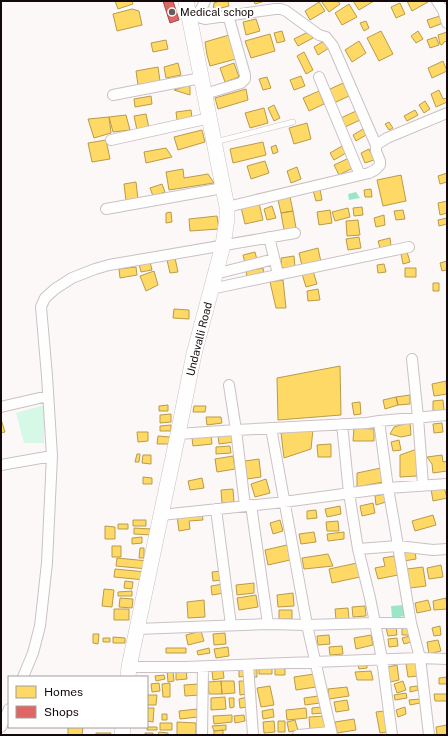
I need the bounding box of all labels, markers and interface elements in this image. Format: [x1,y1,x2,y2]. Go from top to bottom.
place label: Medical schop [180,6,254,18]
marker: Medical schop [167,7,177,17]
street label: Undavalli Road [184,301,214,377]
legend [8,676,148,728]
text: Homes [44,685,83,699]
text: Shops [44,705,79,719]

